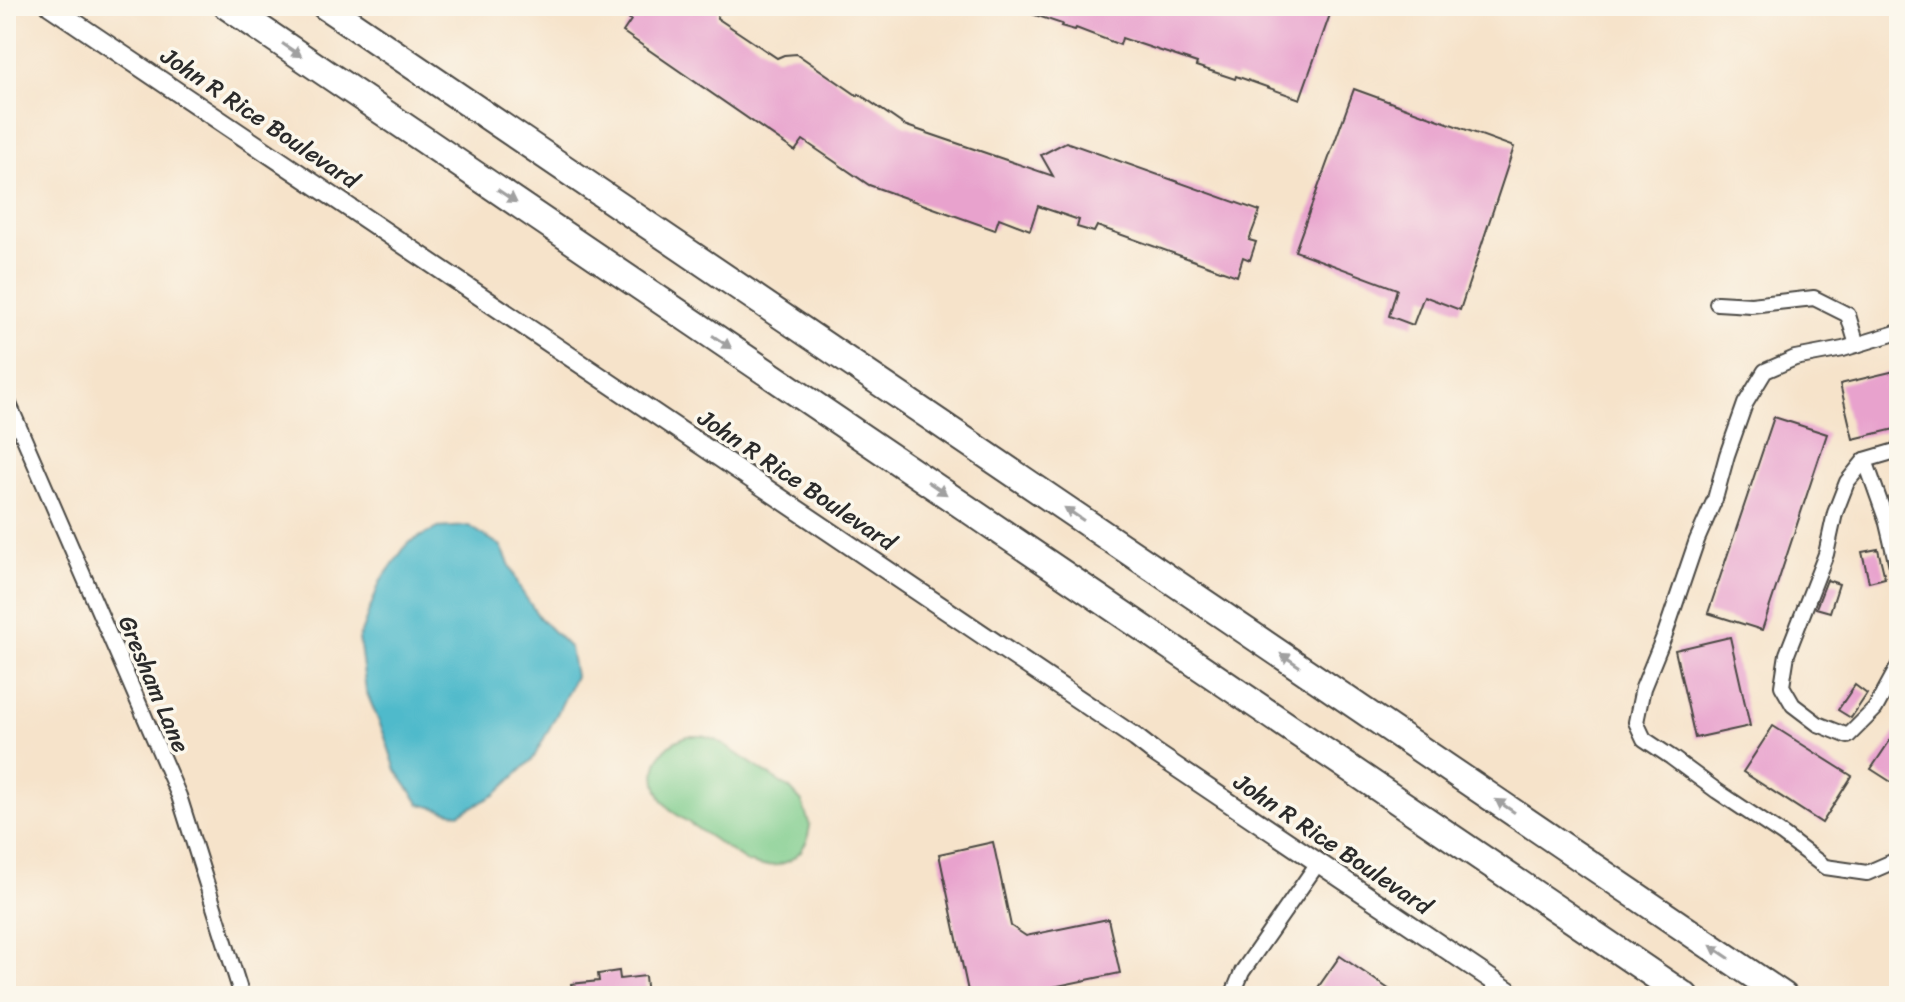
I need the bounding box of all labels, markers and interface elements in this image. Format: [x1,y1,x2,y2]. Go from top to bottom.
street label: John R Rice Boulevard [151,35,370,202]
one-way arrow [281,42,303,56]
one-way arrow [496,188,518,203]
one-way arrow [711,334,733,349]
street label: John R Rice Boulevard [688,397,907,564]
one-way arrow [926,480,948,495]
one-way arrow [1064,507,1085,522]
street label: Gresham Lane [106,609,202,759]
one-way arrow [1279,653,1300,668]
street label: John R Rice Boulevard [1224,761,1443,928]
one-way arrow [1494,799,1515,814]
one-way arrow [1709,945,1730,960]

